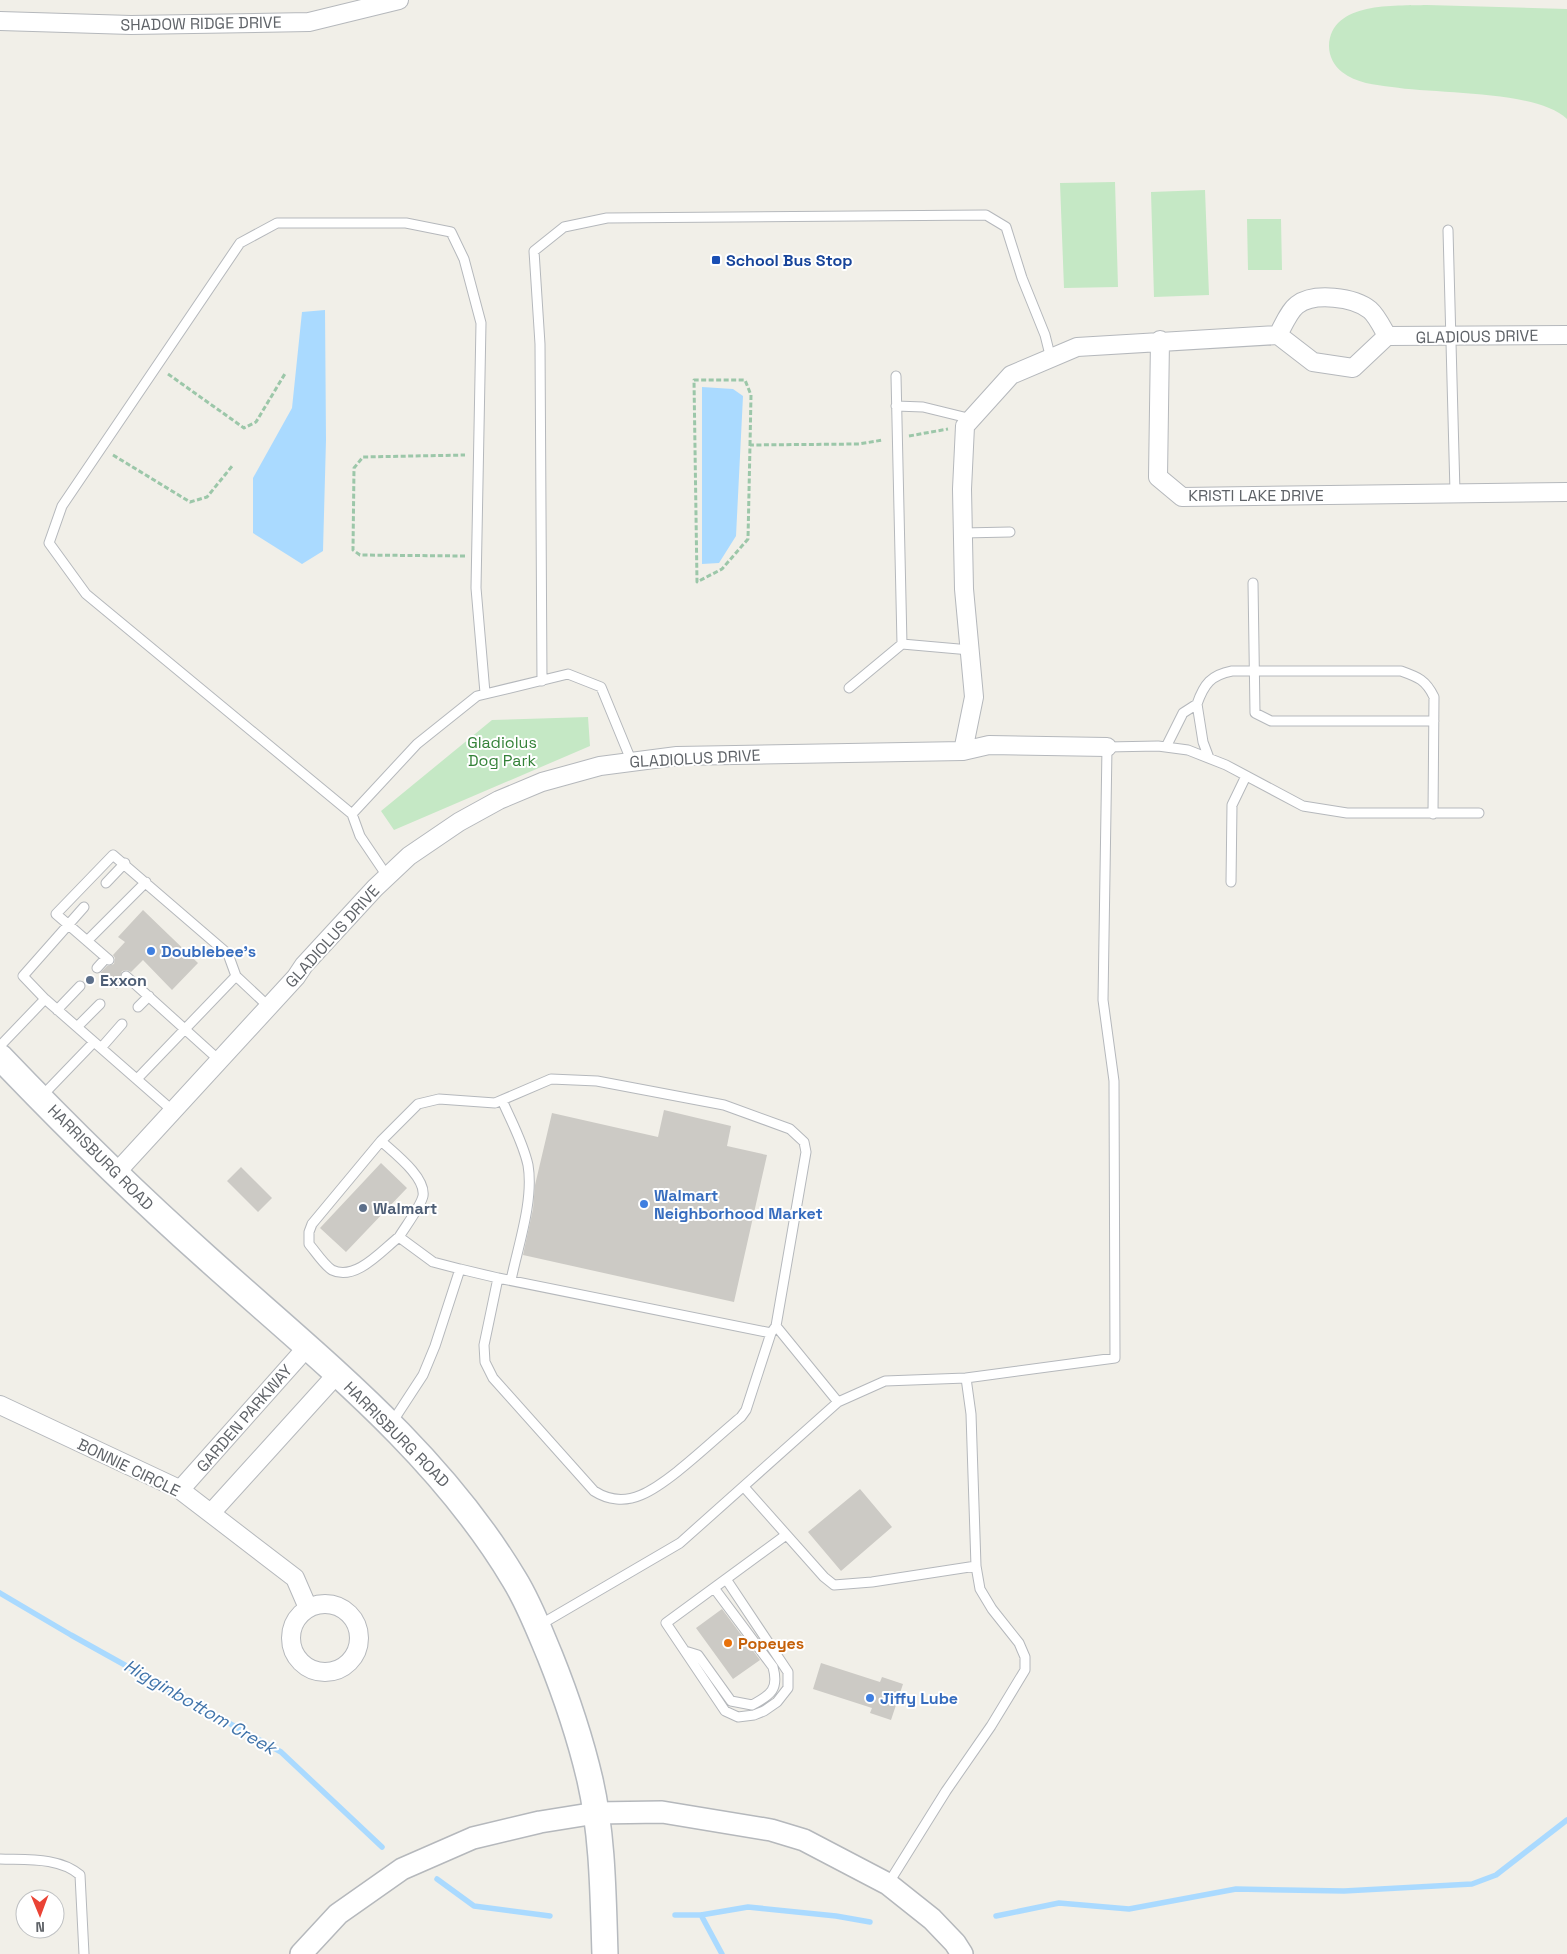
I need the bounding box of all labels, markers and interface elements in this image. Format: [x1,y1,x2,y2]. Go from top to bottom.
street label: SHADOW RIDGE DRIVE [120,12,282,35]
place label: School Bus Stop [726,250,852,271]
marker: School Bus Stop [710,254,722,266]
street label: GLADIOUS DRIVE [1415,325,1539,348]
street label: KRISTI LAKE DRIVE [1188,485,1324,506]
park label: Gladiolus Dog Park [467,732,537,771]
street label: GLADIOLUS DRIVE [629,745,761,772]
street label: GLADIOLUS DRIVE [281,881,384,992]
place label: Doublebee's [161,941,256,962]
marker: Doublebee's [145,945,157,957]
place label: Exxon [100,970,147,991]
marker: Exxon [84,974,96,986]
street label: HARRISBURG ROAD [43,1100,158,1215]
place label: Walmart Neighborhood Market [654,1185,823,1224]
place label: Walmart [373,1198,437,1219]
marker: Walmart Neighborhood Market [638,1198,650,1210]
marker: Walmart [357,1202,369,1214]
street label: GARDEN PARKWAY [192,1360,297,1477]
street label: HARRISBURG ROAD [339,1377,454,1492]
street label: BONNIE CIRCLE [74,1433,184,1501]
place label: Popeyes [738,1633,804,1654]
marker: Popeyes [722,1637,734,1649]
water label: Higginbottom Creek [120,1654,282,1761]
place label: Jiffy Lube [880,1688,958,1709]
marker: Jiffy Lube [864,1692,876,1704]
north arrow [15,1889,65,1939]
text: N [35,1918,45,1936]

